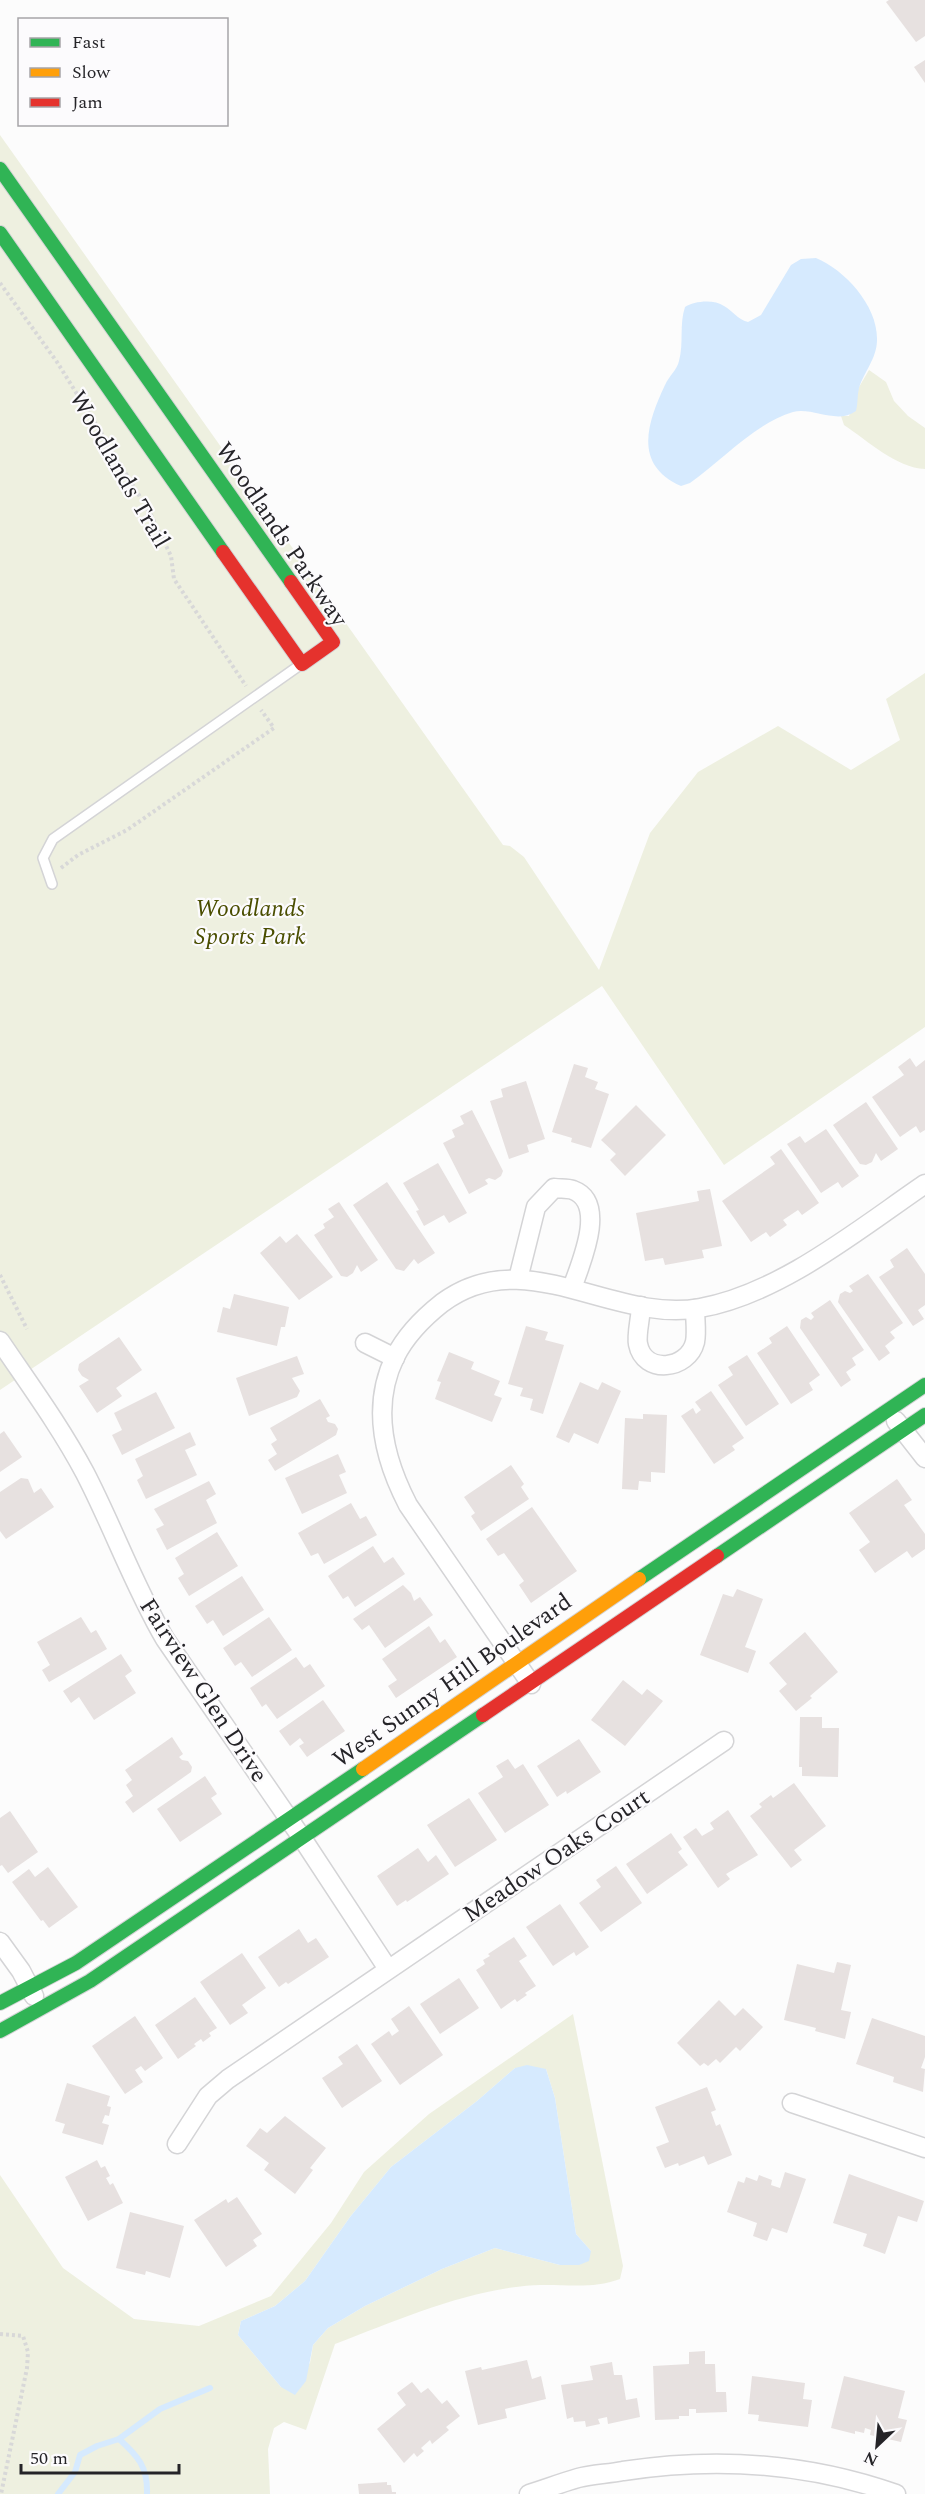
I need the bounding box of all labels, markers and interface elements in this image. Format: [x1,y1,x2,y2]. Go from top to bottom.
legend [18,18,228,126]
text: Fast [72,29,105,56]
text: Slow [72,59,111,86]
text: Jam [72,89,103,116]
street label: Woodlands Trail [59,384,179,555]
street label: Woodlands Parkway [206,435,357,635]
park label: Woodlands Sports Park [194,891,306,955]
street label: West Sunny Hill Boulevard [325,1584,580,1777]
street label: Fairview Glen Drive [130,1591,276,1790]
street label: Meadow Oaks Court [456,1780,657,1932]
north arrow [847,2416,907,2476]
scale bar [21,2437,178,2475]
text: 50 m [30,2445,68,2472]
text: N [860,2445,882,2472]

